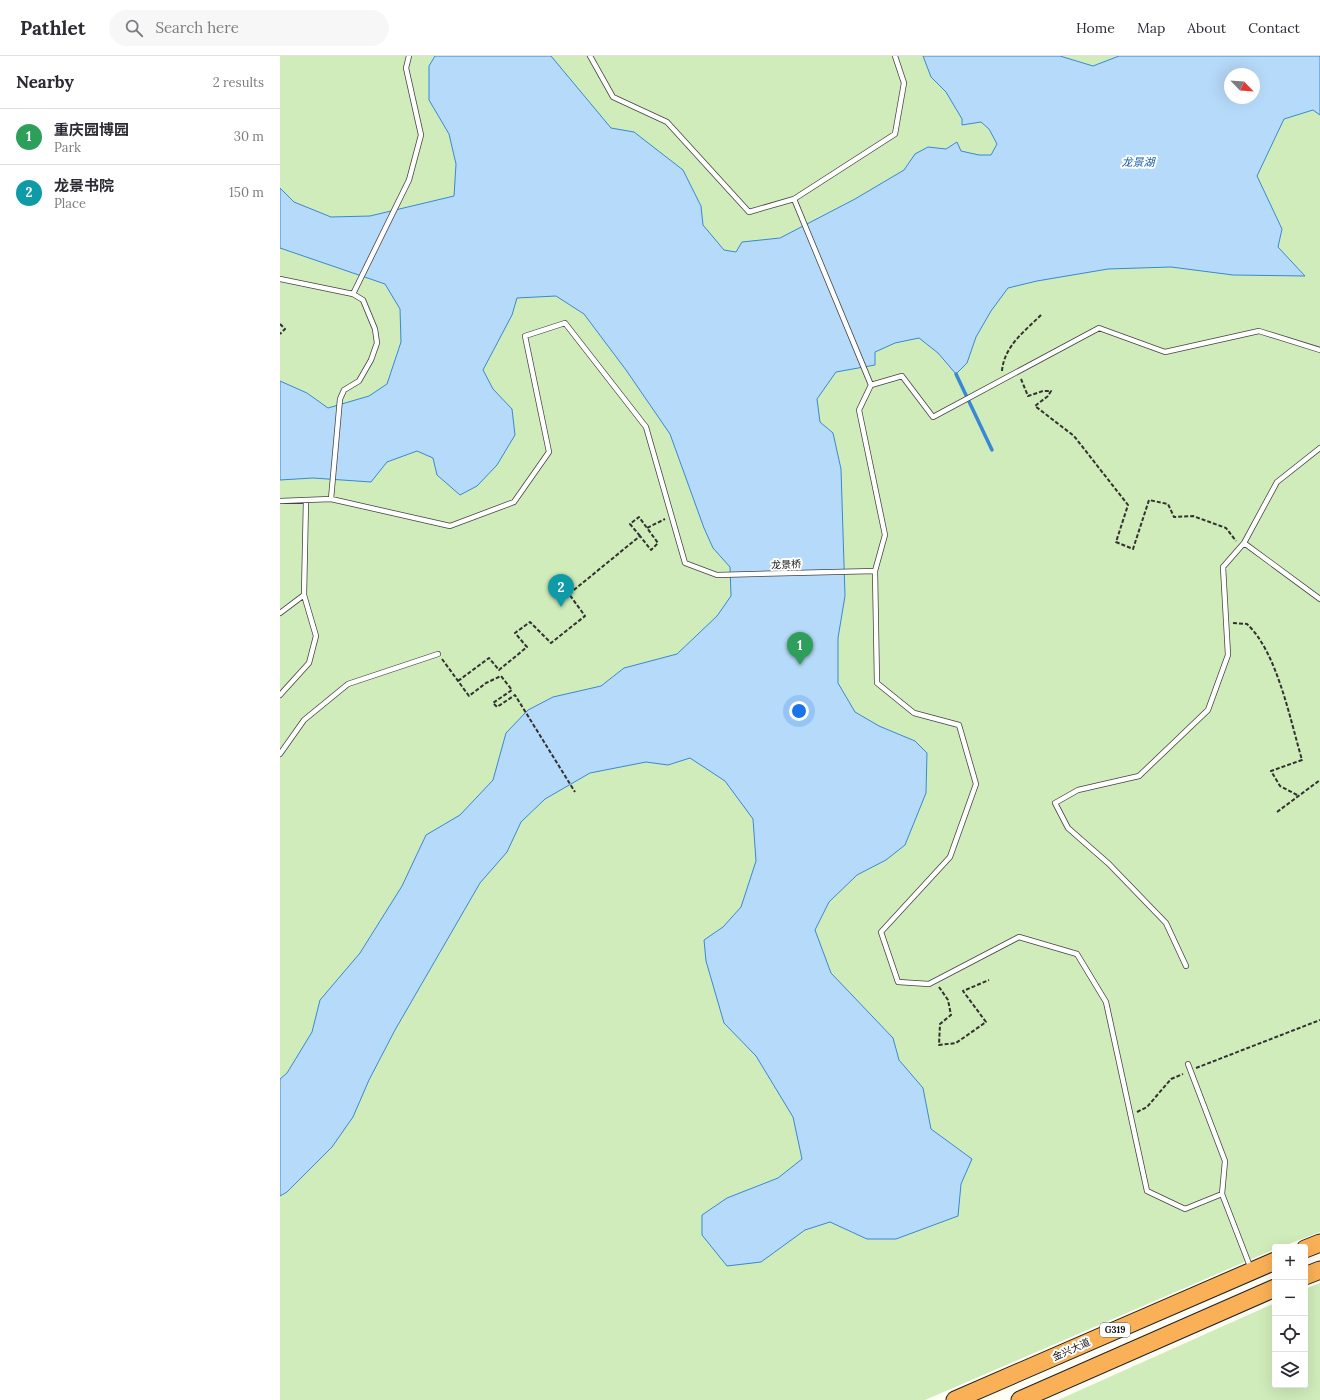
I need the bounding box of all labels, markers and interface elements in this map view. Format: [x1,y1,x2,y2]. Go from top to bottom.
search box [109,10,389,46]
text: Pathlet [20,16,85,40]
icon: search [123,17,145,39]
text: Search here [155,18,239,37]
text: Home [1076,19,1115,37]
text: Map [1137,19,1165,37]
text: About [1187,19,1226,37]
text: Contact [1248,19,1300,37]
north arrow [1224,68,1260,104]
text: Nearby [16,71,74,93]
text: 2 results [213,74,264,91]
text: 重庆园博园 [54,120,129,139]
text: 1 [26,128,32,145]
text: 30 m [234,128,264,145]
text: Park [54,139,81,156]
water label: 龙景湖 [1122,155,1156,169]
text: 龙景书院 [54,176,114,195]
text: 2 [26,184,32,201]
text: 150 m [229,184,264,201]
text: Place [54,195,86,212]
street label: 龙景桥 [771,557,801,572]
pin: 2 [548,574,574,607]
pin: 1 [787,632,813,665]
your location [789,701,809,721]
map controls [1272,1244,1308,1388]
button: + [1272,1244,1308,1280]
button: − [1272,1280,1308,1316]
button: locate [1272,1316,1308,1352]
road number: G319 [1100,1323,1130,1337]
street label: 金兴大道 [1050,1335,1092,1364]
button: layers [1272,1352,1308,1388]

